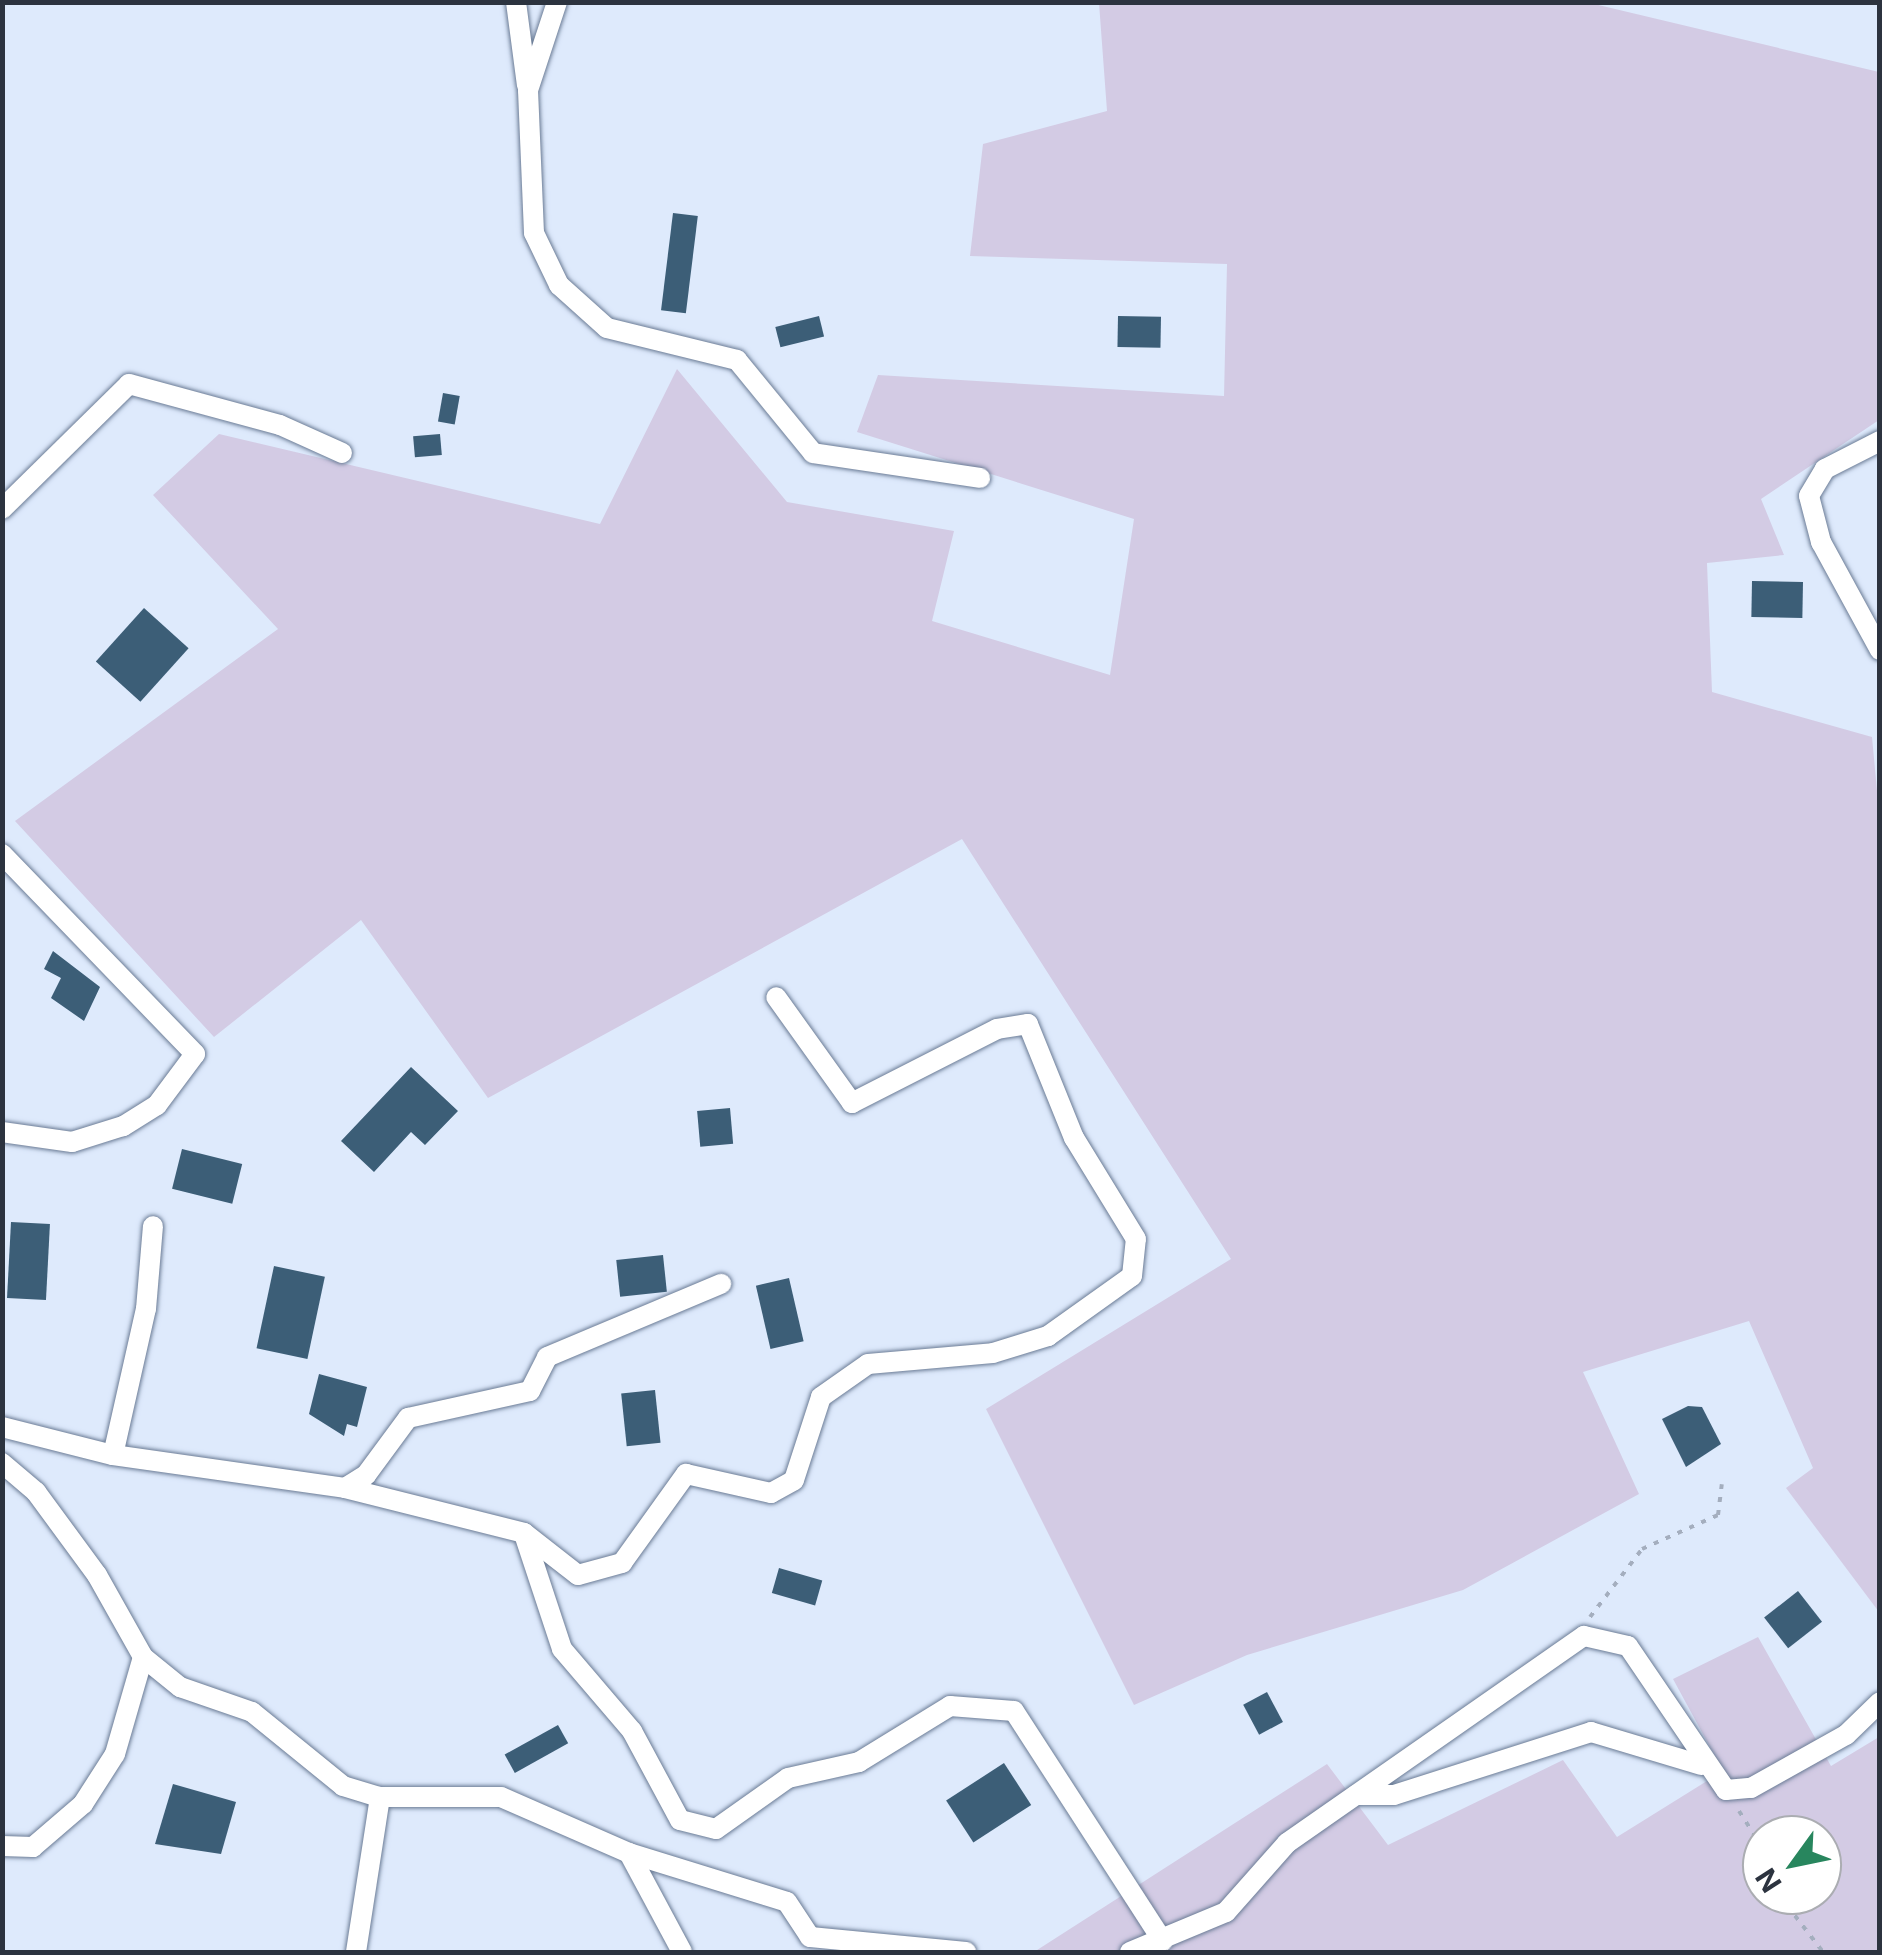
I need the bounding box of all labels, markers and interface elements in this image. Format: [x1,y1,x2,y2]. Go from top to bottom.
north arrow [1742,1815,1842,1915]
text: N [1748,1862,1789,1898]

